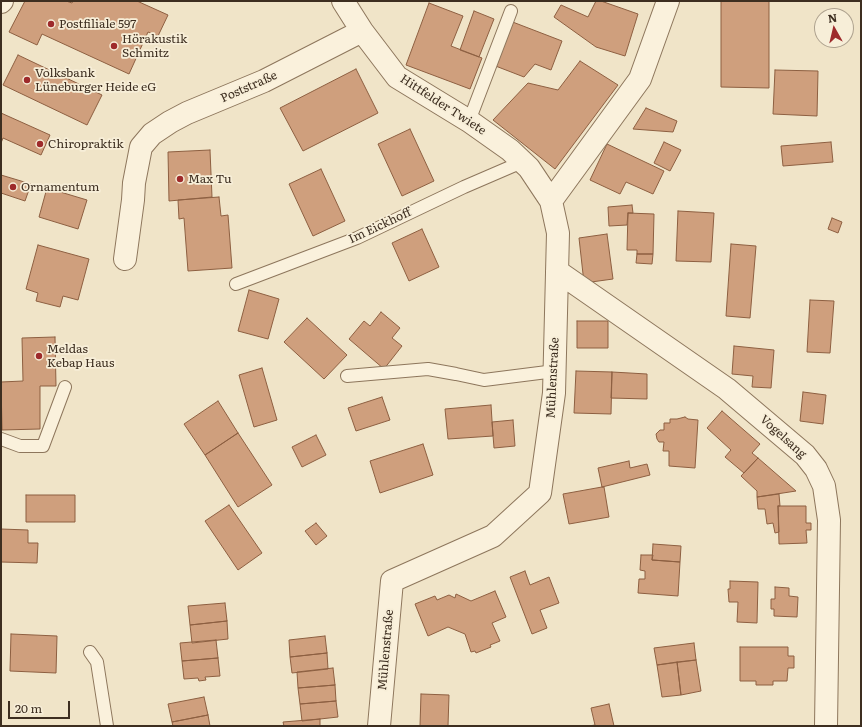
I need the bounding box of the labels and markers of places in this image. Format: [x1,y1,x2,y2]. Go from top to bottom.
place label: Postfiliale 597 [59,17,136,31]
marker: Postfiliale 597 [46,19,56,29]
place label: Hörakustik Schmitz [122,32,187,60]
marker: Hörakustik Schmitz [109,41,119,51]
place label: Volksbank Lüneburger Heide eG [35,66,156,94]
marker: Volksbank Lüneburger Heide eG [22,75,32,85]
place label: Chiropraktik [48,137,124,151]
marker: Chiropraktik [35,139,45,149]
place label: Max Tu [188,172,232,186]
marker: Max Tu [175,174,185,184]
place label: Ornamentum [21,180,99,194]
marker: Ornamentum [8,182,18,192]
place label: Meldas Kebap Haus [47,342,114,370]
marker: Meldas Kebap Haus [34,351,44,361]

